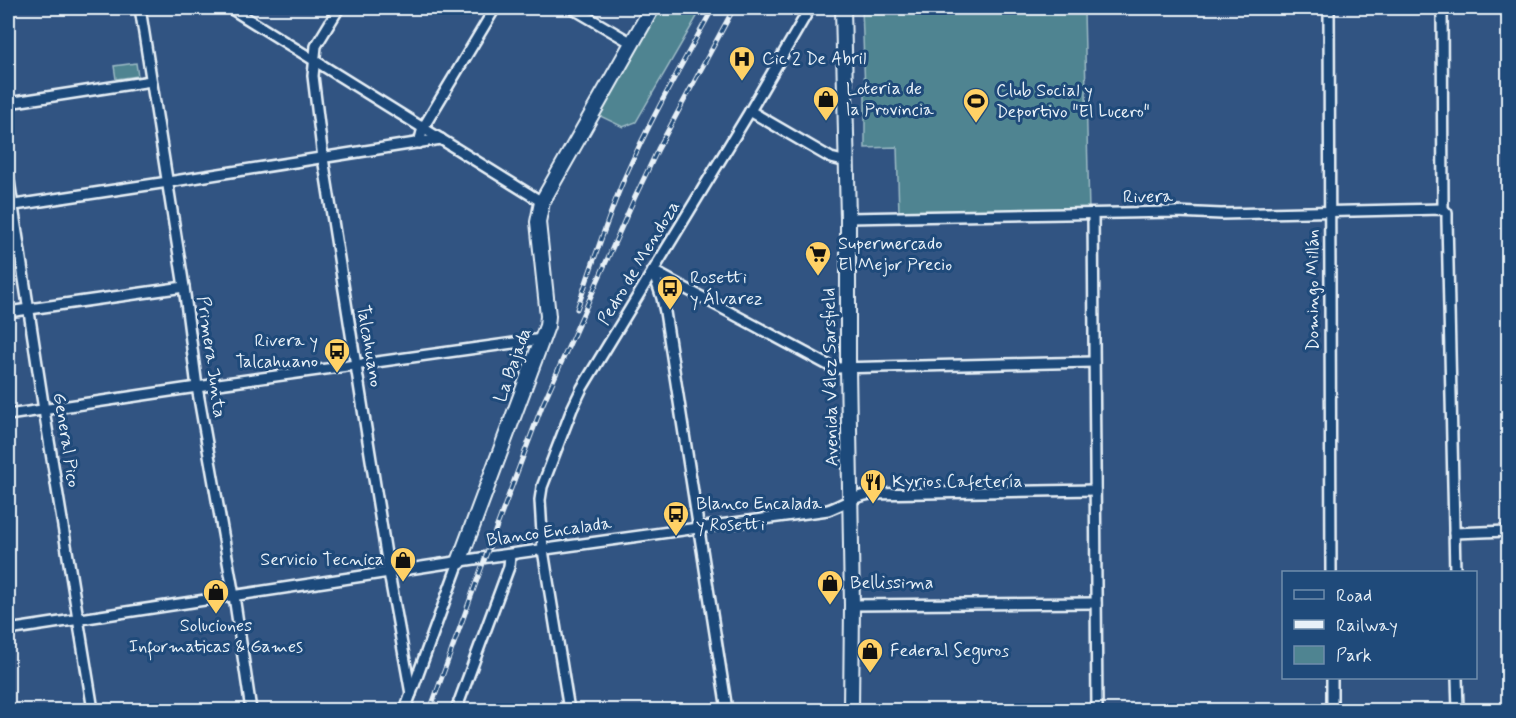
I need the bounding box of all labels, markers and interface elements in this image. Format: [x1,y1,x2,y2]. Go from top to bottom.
hospital icon: Cic 2 De Abril [727,44,757,82]
place label: Cic 2 De Abril [762,47,866,71]
place label: Loteria de la Provincia [846,77,934,122]
place label: Club Social y Deportivo "El Lucero" [996,79,1150,124]
shop icon: Loteria de la Provincia [811,84,841,122]
sports icon: Club Social y Deportivo "El Lucero" [961,86,991,124]
street label: Rivera [1123,185,1173,209]
street label: Pedro de Mendoza [592,196,686,330]
street label: Domingo Millán [1301,229,1325,351]
place label: Supermercado El Mejor Precio [838,232,952,277]
supermarket icon: Supermercado El Mejor Precio [803,239,833,277]
place label: Rosetti y Álvarez [690,266,763,311]
bus stop icon: Rosetti y Álvarez [655,273,685,311]
street label: Avenida Vélez Sarsfield [817,287,845,467]
street label: Primera Junta [191,295,231,419]
street label: Talcahuano [351,303,387,389]
street label: La Bajada [488,324,538,406]
place label: Rivera y Talcahuano [235,329,318,374]
bus stop icon: Rivera y Talcahuano [322,336,352,374]
street label: General Pico [47,391,85,489]
restaurant icon: Kyrios Cafetería [858,467,888,505]
place label: Kyrios Cafetería [892,470,1023,494]
place label: Blanco Encalada y Rosetti [696,492,822,537]
bus stop icon: Blanco Encalada y Rosetti [661,499,691,537]
street label: Blanco Encalada [485,511,613,553]
shop icon: Servicio Tecnica [388,545,418,583]
place label: Servicio Tecnica [260,548,384,572]
shop icon: Bellissima [815,568,845,606]
place label: Bellissima [850,571,934,595]
legend [1282,571,1477,679]
shop icon: Soluciones Informaticas & Games [201,577,231,615]
text: Road [1336,584,1372,608]
place label: Soluciones Informaticas & Games [129,614,303,661]
text: Railway [1336,614,1398,638]
shop icon: Federal Seguros [855,636,885,674]
place label: Federal Seguros [890,639,1009,664]
text: Park [1336,644,1372,668]

